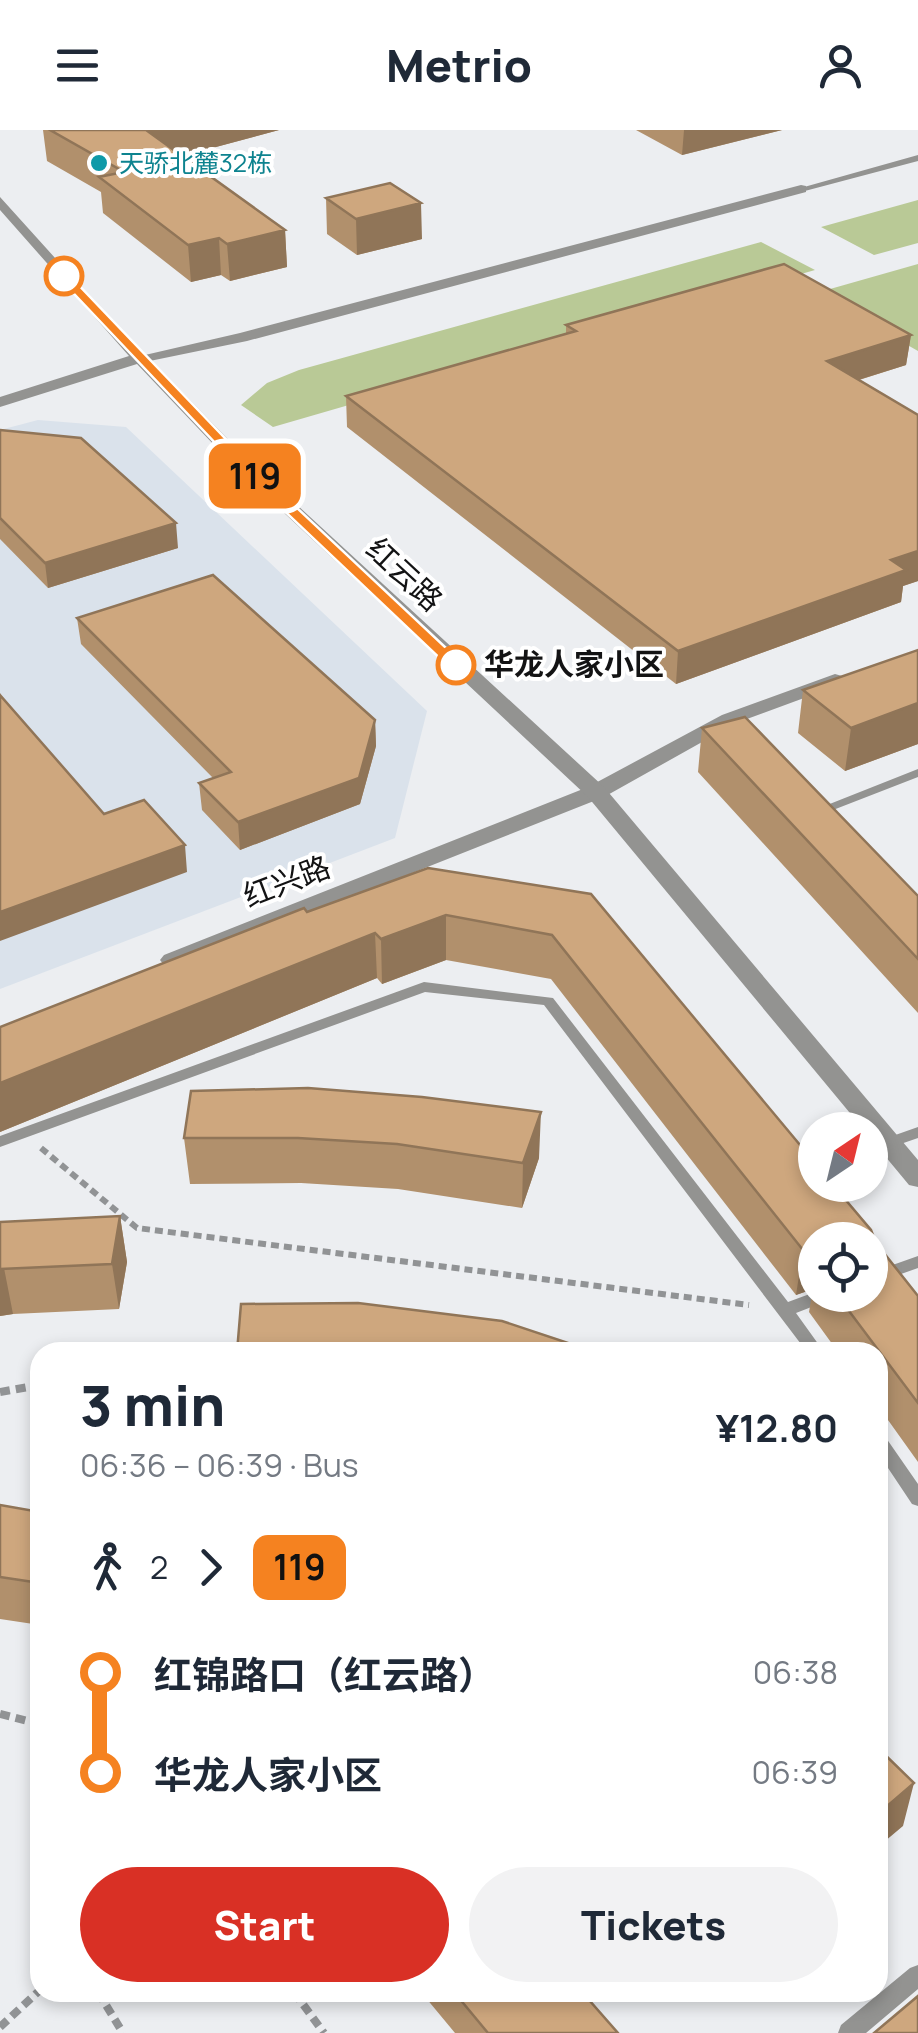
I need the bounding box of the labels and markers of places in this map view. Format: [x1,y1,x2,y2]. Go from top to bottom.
place label: 天骄北麓32栋 [119,145,272,180]
marker: 天骄北麓32栋 [88,152,110,174]
unlabelled marker [45,257,83,295]
place label: 华龙人家小区 [484,643,664,684]
marker: 华龙人家小区 [437,646,475,684]

